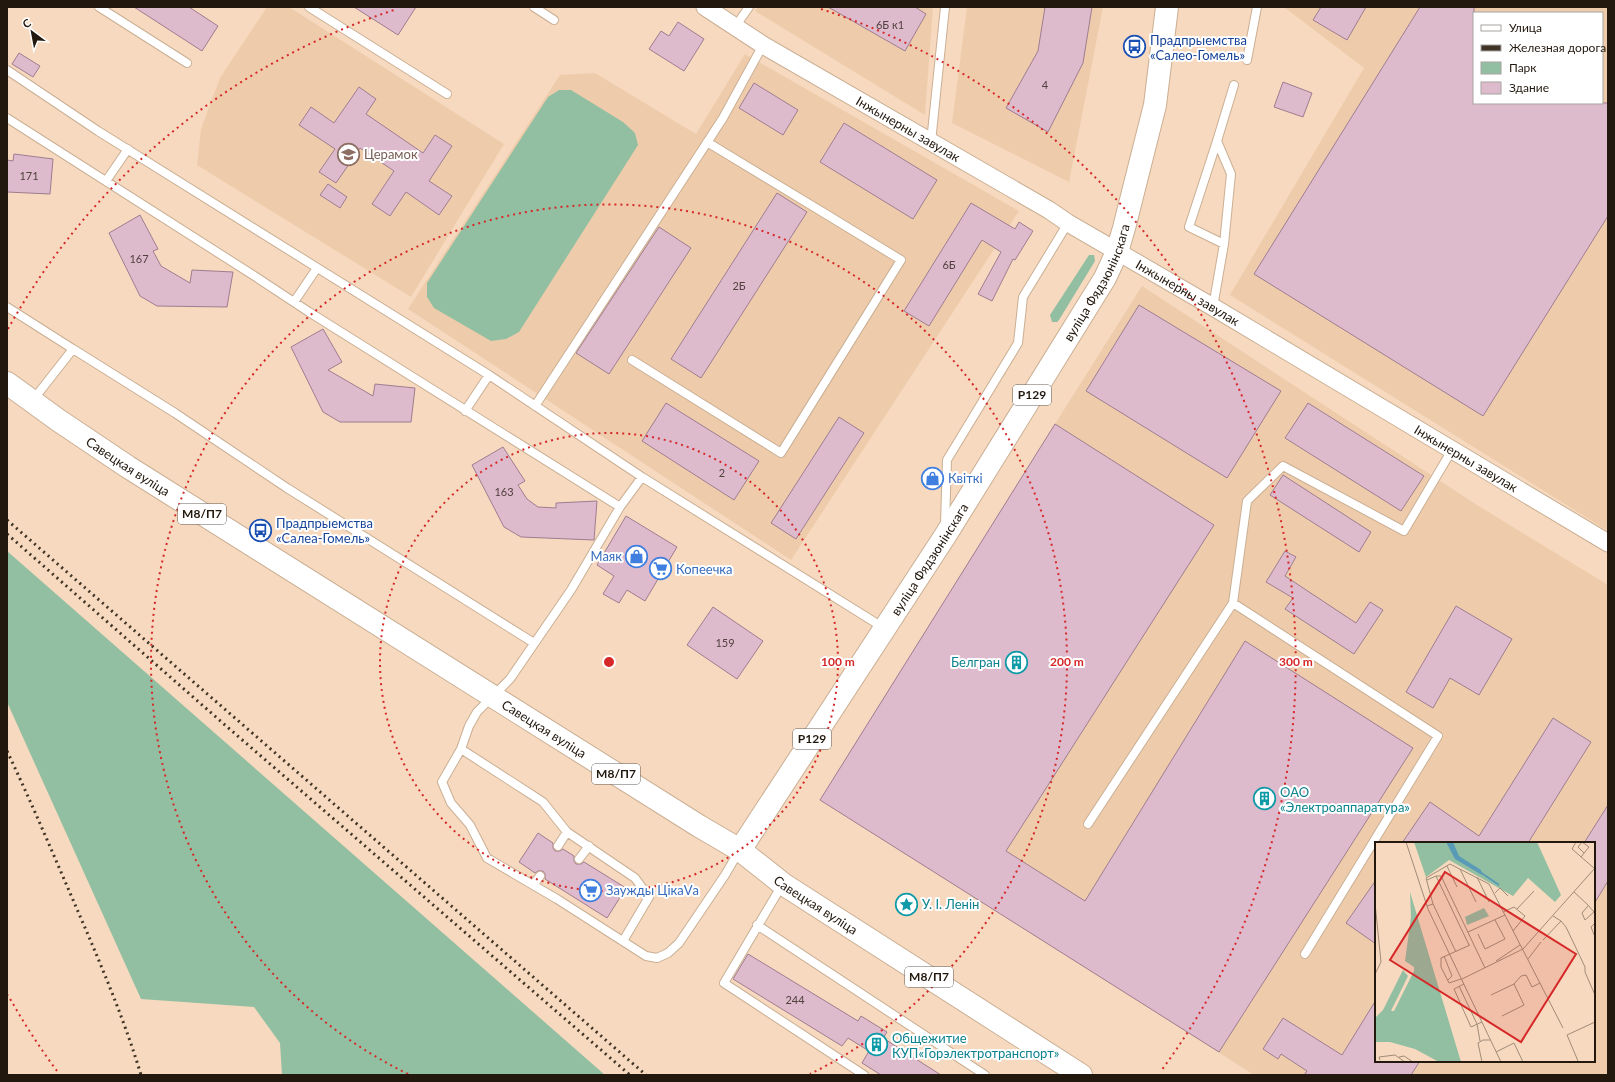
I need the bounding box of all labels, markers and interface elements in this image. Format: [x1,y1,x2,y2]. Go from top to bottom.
north arrow [12,12,52,52]
legend [1473,12,1603,104]
text: С [20,15,34,31]
house number: 6Б к1 [876,18,904,31]
text: Улица [1509,20,1542,35]
place label: Прадпрыемства «Салео-Гомель» [1150,32,1247,63]
bus stop icon: Прадпрыемства «Салео-Гомель» [1122,34,1148,60]
text: Железная дорога [1509,40,1606,55]
text: Парк [1509,60,1537,75]
house number: 4 [1042,78,1049,91]
text: Здание [1509,80,1549,95]
street label: Інжынерны завулак [853,92,963,165]
school or university icon: Церамок [335,141,361,167]
place label: Церамок [364,146,418,162]
house number: 171 [19,169,39,182]
street label: вуліца Фядзюнінскага [1060,222,1133,344]
house number: 167 [129,252,149,265]
street label: Інжынерны завулак [1133,256,1243,329]
house number: 6Б [942,258,956,271]
house number: 2Б [732,279,746,292]
road number: Р129 [1013,385,1051,405]
street label: Інжынерны завулак [1412,421,1521,495]
street label: Савецкая вуліца [83,433,173,499]
shop icon: Квіткі [920,465,946,491]
house number: 2 [719,466,725,479]
place label: Квіткі [948,470,983,486]
house number: 163 [494,485,514,498]
street label: вуліца Фядзюнінскага [887,500,971,618]
road number: М8/П7 [178,504,226,524]
place label: Прадпрыемства «Салеа-Гомель» [276,515,373,546]
bus stop icon: Прадпрыемства «Салеа-Гомель» [248,517,274,543]
shop icon: Маяк [624,543,650,569]
place label: Маяк [591,548,622,564]
supermarket icon: Копеечка [647,556,673,582]
place label: Копеечка [676,561,733,577]
house number: 159 [715,636,735,649]
building icon: Белгран [1003,649,1029,675]
text: 100 m [821,654,855,669]
place label: Белгран [951,654,1000,670]
text: 200 m [1050,654,1084,669]
text: 300 m [1279,654,1313,669]
centre of rings [602,655,616,669]
street label: Савецкая вуліца [499,696,589,761]
road number: Р129 [793,729,831,749]
road number: М8/П7 [592,764,640,784]
place label: ОАО «Электроаппаратура» [1280,784,1410,815]
building icon: ОАО «Электроаппаратура» [1251,786,1277,812]
inset map [1375,842,1595,1062]
street label: Савецкая вуліца [771,872,861,938]
supermarket icon: Заужды ЦікаVа [577,877,603,903]
place label: Заужды ЦікаVа [606,882,699,898]
place icon: У. І. Ленін [893,891,919,917]
place label: У. І. Ленін [922,896,979,912]
road number: М8/П7 [905,967,953,987]
house number: 244 [785,993,805,1006]
place label: Общежитие КУП«Горэлектротранспорт» [892,1030,1059,1061]
building icon: Общежитие КУП«Горэлектротранспорт» [863,1032,889,1058]

